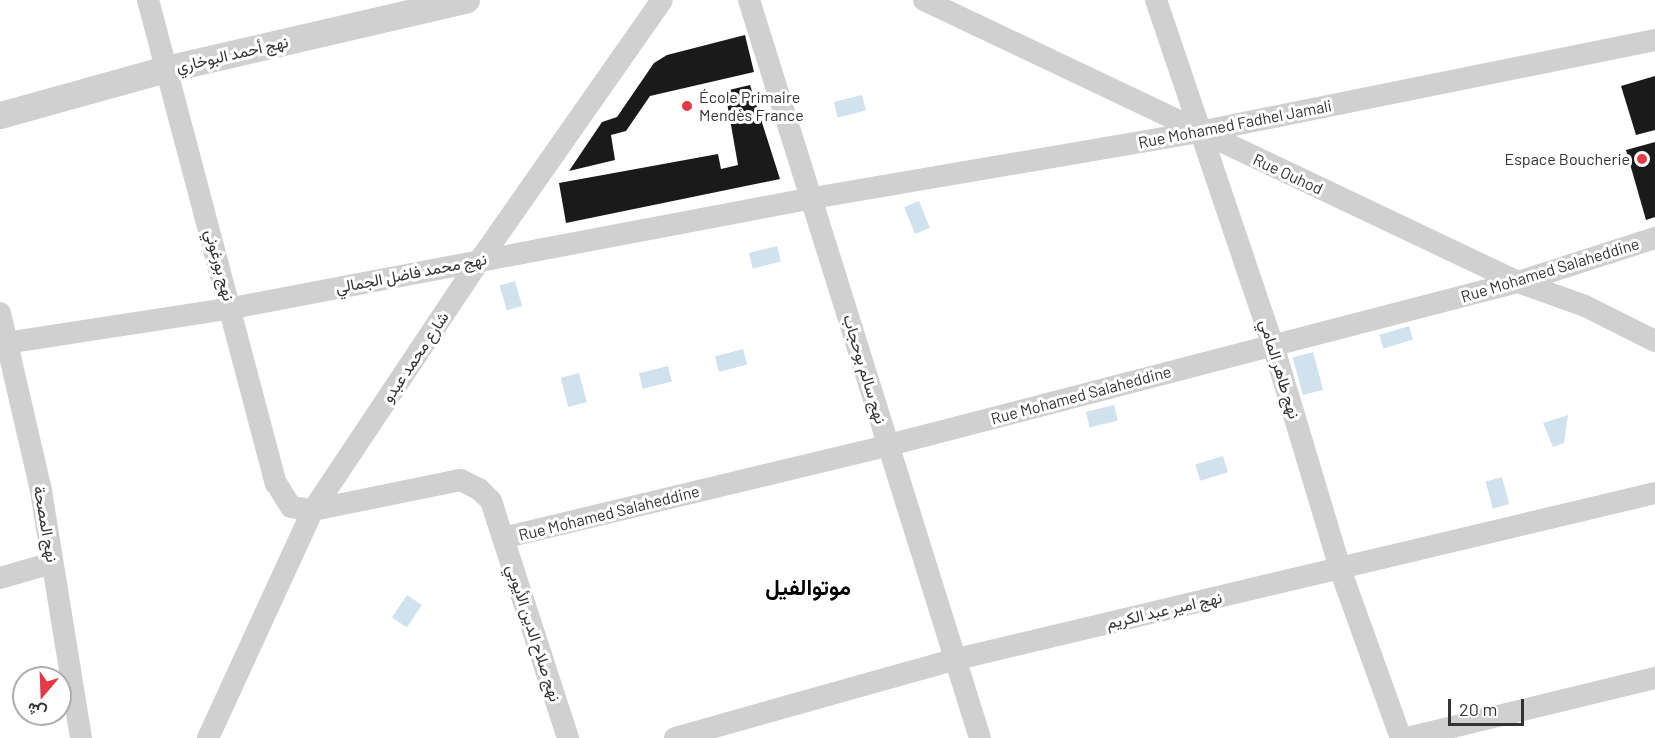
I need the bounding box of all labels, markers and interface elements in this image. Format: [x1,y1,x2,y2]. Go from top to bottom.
street label: نهج أحمد البوخاري [174,32,290,76]
place label: École Primaire Mendès France [699,87,804,125]
street label: Rue Mohamed Fadhel Jamali [1137,96,1333,152]
marker: École Primaire Mendès France [680,99,694,113]
place label: Espace Boucherie [1504,149,1630,169]
street label: Rue Ouhod [1250,150,1326,198]
marker: Espace Boucherie [1635,152,1649,166]
street label: نهج بورغوني [201,227,239,303]
street label: Rue Mohamed Salaheddine [1458,234,1642,306]
street label: نهج محمد فاضل الجمالي [334,249,488,297]
street label: شارع محمد عبدو [378,308,452,406]
street label: نهج سالم بوحجاب [839,312,891,426]
street label: نهج طاهر المامي [1256,317,1304,421]
street label: Rue Mohamed Salaheddine [989,362,1173,428]
street label: Rue Mohamed Salaheddine [517,481,701,545]
street label: نهج المصحة [30,484,62,564]
street label: نهج صلاح الدين الأيوبي [503,562,565,704]
district label: موتوالفيل [765,574,851,600]
street label: نهج امير عبد الكريم [1104,587,1224,633]
north arrow [12,666,72,726]
scale bar [1451,687,1528,725]
text: 20 m [1459,698,1497,720]
text: ش [24,699,49,724]

